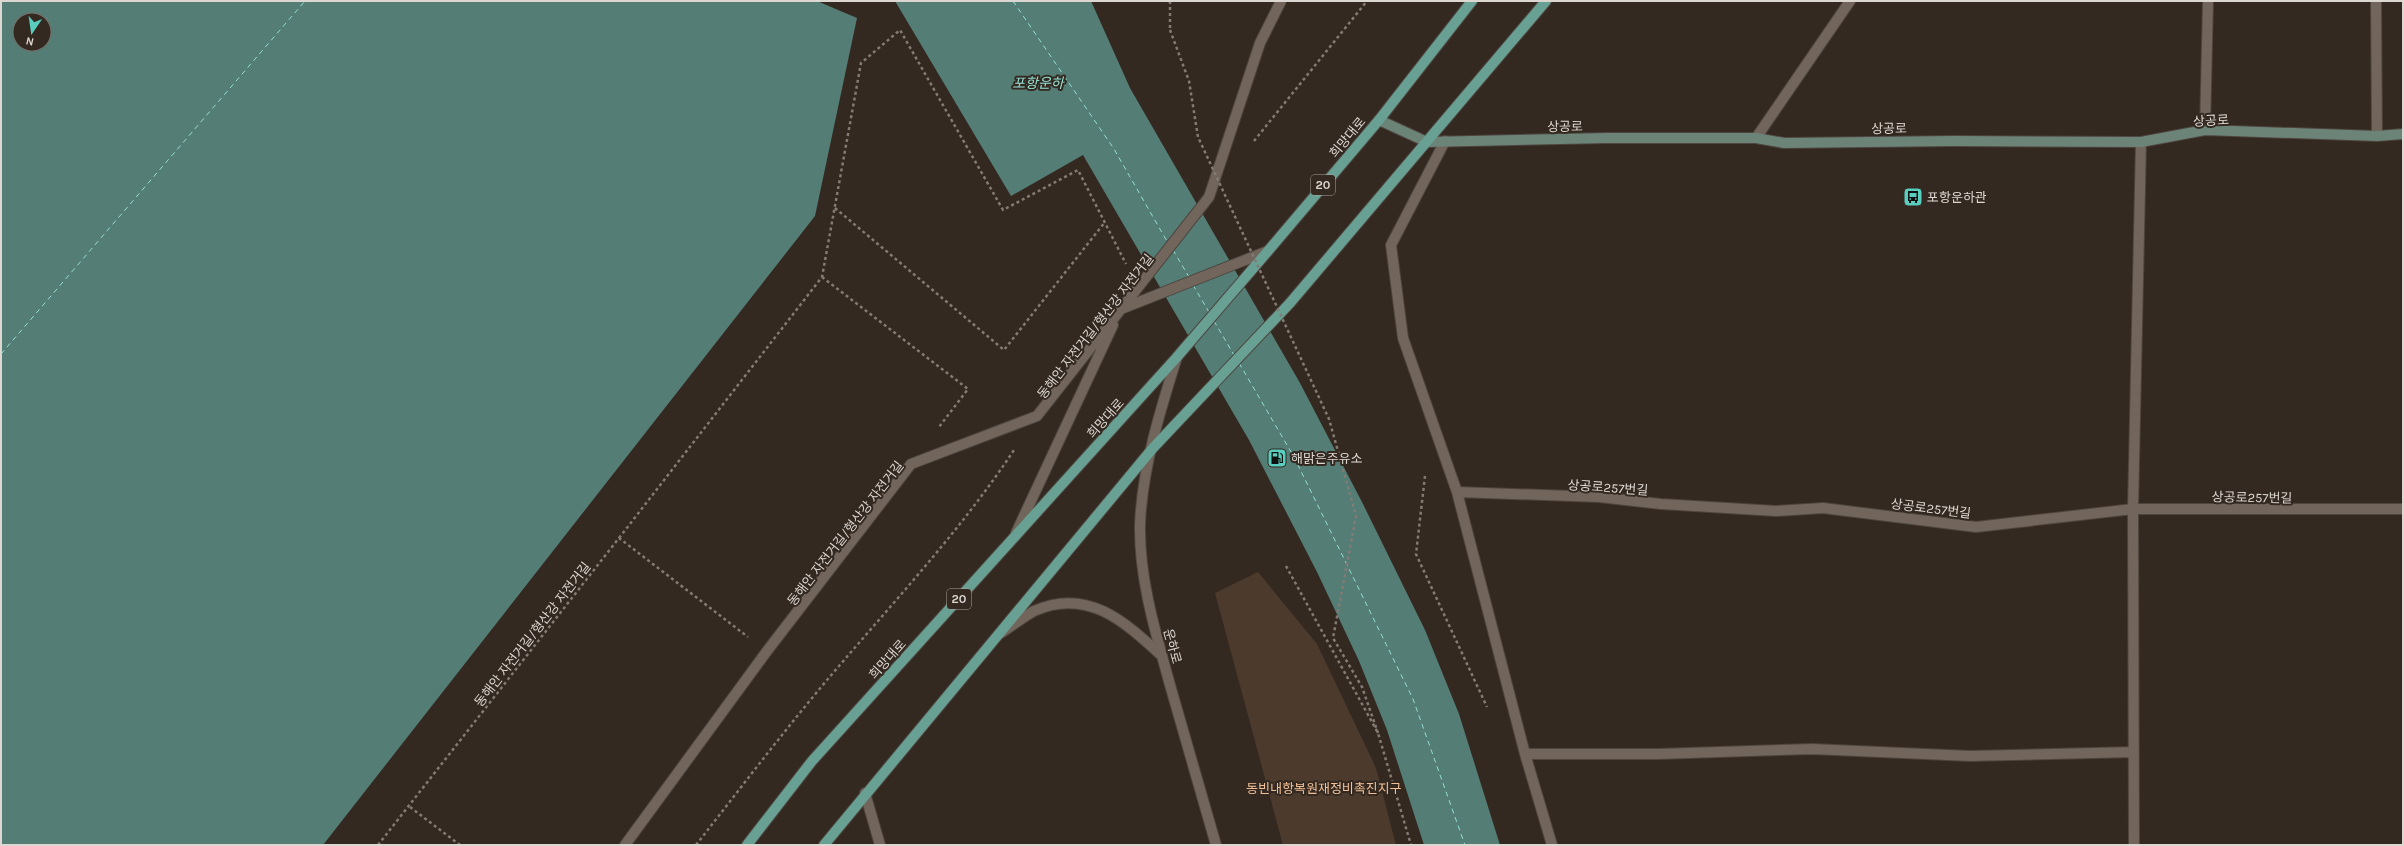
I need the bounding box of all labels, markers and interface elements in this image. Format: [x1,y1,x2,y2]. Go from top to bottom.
north arrow [12,12,52,52]
text: N [25,34,35,48]
water label: 포항운하 [1012,75,1066,92]
street label: 상공로 [2193,112,2229,129]
street label: 희망대로 [1326,114,1369,160]
street label: 상공로 [1547,119,1583,134]
street label: 상공로 [1871,121,1907,136]
road number: 20 [1311,175,1335,195]
bus stop icon: 포항운하관 [1902,186,1924,208]
place label: 포항운하관 [1927,190,1987,205]
street label: 동해안 자전거길/형산강 자전거길 [1034,251,1156,402]
street label: 희망대로 [1084,396,1127,441]
fuel station icon: 해맑은주유소 [1266,447,1288,469]
place label: 해맑은주유소 [1291,451,1363,466]
street label: 동해안 자전거길/형산강 자전거길 [784,458,906,609]
street label: 상공로257번길 [1567,477,1649,498]
street label: 상공로257번길 [2211,489,2293,506]
street label: 상공로257번길 [1890,496,1972,521]
street label: 동해안 자전거길/형산강 자전거길 [471,559,593,710]
road number: 20 [947,589,971,609]
street label: 운하로 [1161,627,1184,665]
street label: 희망대로 [866,637,909,682]
park label: 동빈내항복원재정비촉진지구 [1246,781,1402,796]

